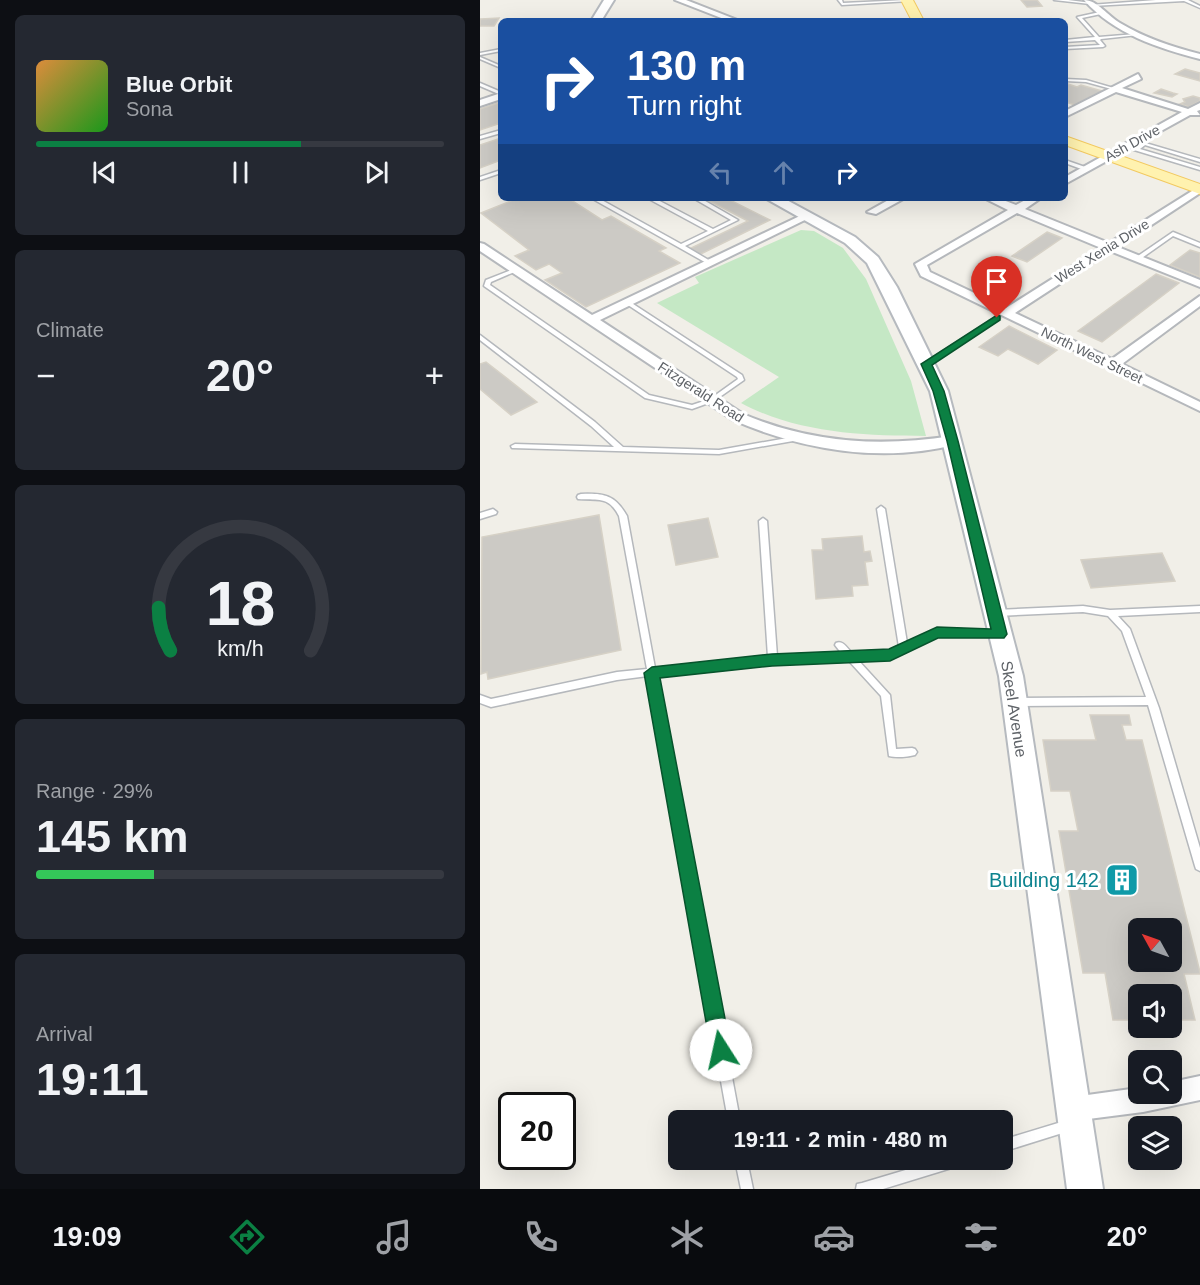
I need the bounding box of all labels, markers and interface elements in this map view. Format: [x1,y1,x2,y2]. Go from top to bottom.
icon: right [528,42,606,120]
text: 130 m [627,42,746,89]
text: Blue Orbit [126,72,232,97]
text: Turn right [627,91,742,121]
text: Sona [126,98,173,120]
street label: Ash Drive [1102,121,1163,165]
icon: previous [88,156,121,189]
icon: pause [224,156,257,189]
icon: next [360,156,393,189]
icon: left [704,156,737,189]
icon: ahead [767,156,800,189]
icon: right [830,156,863,189]
street label: West Xenia Drive [1052,216,1152,286]
pin [971,256,1022,318]
icon: arrive [980,265,1013,298]
text: Climate [36,319,104,341]
street label: North West Street [1039,323,1145,387]
text: 20° [206,350,274,401]
text: − [36,357,55,394]
text: + [425,357,444,394]
street label: Fitzgerald Road [655,358,747,426]
text: 18 [205,570,275,639]
text: km/h [217,638,263,662]
street label: Skeel Avenue [998,659,1030,759]
text: Range · 29% [36,780,153,802]
text: 145 km [36,811,189,862]
building icon: Building 142 [1104,862,1140,898]
place label: Building 142 [989,869,1099,891]
north arrow [1128,918,1182,972]
map controls [1128,918,1182,1170]
button: sound [1128,984,1182,1038]
position arrow [689,1018,753,1082]
text: Arrival [36,1023,93,1045]
button: search [1128,1050,1182,1104]
text: 19:11 [36,1054,149,1105]
speed limit sign: 20 [498,1092,576,1170]
button: layers [1128,1116,1182,1170]
text: 19:11 · 2 min · 480 m [734,1127,948,1152]
icon: directions [226,1216,268,1258]
icon: music [373,1216,415,1258]
icon: phone [520,1216,562,1258]
icon: climate [666,1216,708,1258]
icon: car [813,1216,855,1258]
icon: filters [960,1216,1002,1258]
text: 19:09 [52,1222,121,1252]
text: 20° [1107,1222,1148,1252]

